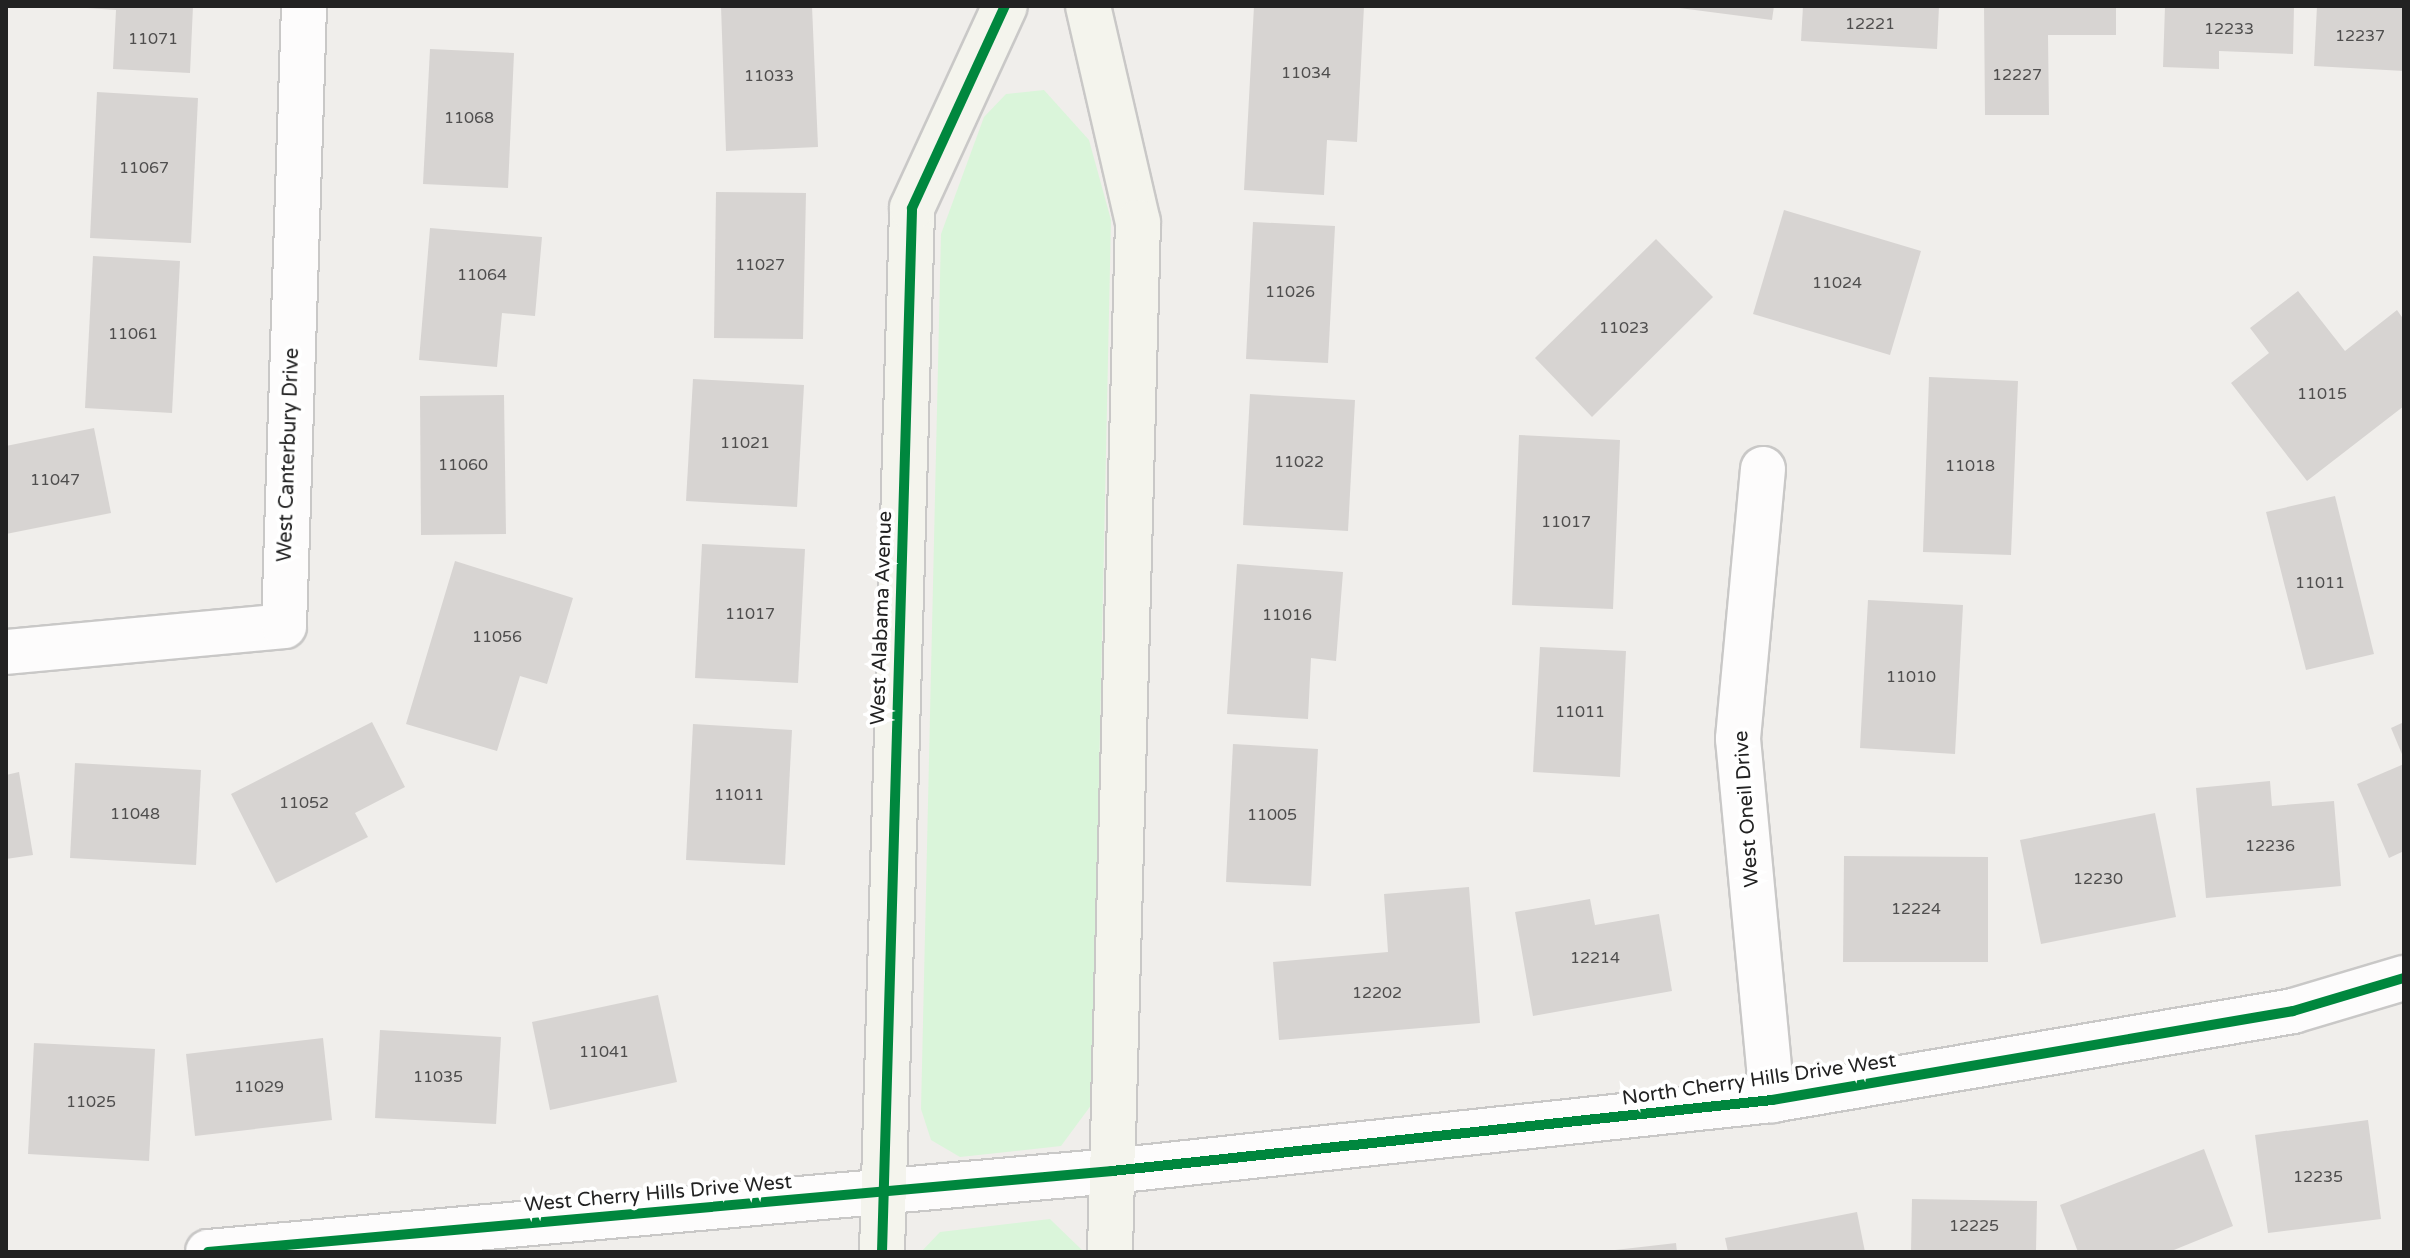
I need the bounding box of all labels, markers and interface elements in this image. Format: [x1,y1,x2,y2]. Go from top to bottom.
house number: 12221 [1845,14,1895,34]
house number: 12233 [2204,19,2254,39]
house number: 12237 [2335,26,2385,46]
house number: 11071 [128,29,178,49]
house number: 11034 [1281,63,1331,83]
house number: 12227 [1992,65,2042,85]
house number: 11033 [744,66,794,86]
house number: 11068 [444,108,494,128]
house number: 11067 [119,158,169,178]
house number: 11027 [735,255,785,275]
house number: 11064 [457,265,507,285]
house number: 11024 [1812,273,1862,293]
house number: 11026 [1265,282,1315,302]
house number: 11023 [1599,318,1649,338]
house number: 11061 [108,324,158,344]
street label: West Canterbury Drive [273,348,305,562]
house number: 11015 [2297,384,2347,404]
house number: 11021 [720,433,770,453]
house number: 11022 [1274,452,1324,472]
house number: 11060 [438,455,488,475]
house number: 11018 [1945,456,1995,476]
house number: 11047 [30,470,80,490]
street label: West Alabama Avenue [866,511,898,725]
house number: 11017 [1541,512,1591,532]
house number: 11011 [2295,573,2345,593]
house number: 11017 [725,604,775,624]
house number: 11016 [1262,605,1312,625]
house number: 11056 [472,627,522,647]
house number: 11010 [1886,667,1936,687]
house number: 11011 [1555,702,1605,722]
street label: West Oneil Drive [1730,730,1764,888]
house number: 11011 [714,785,764,805]
house number: 11052 [279,793,329,813]
house number: 11048 [110,804,160,824]
house number: 11005 [1247,805,1297,825]
house number: 12236 [2245,836,2295,856]
house number: 12230 [2073,869,2123,889]
house number: 12224 [1891,899,1941,919]
house number: 12214 [1570,948,1620,968]
house number: 12202 [1352,983,1402,1003]
house number: 11041 [579,1042,629,1062]
street label: North Cherry Hills Drive West [1621,1049,1897,1111]
house number: 11035 [413,1067,463,1087]
house number: 11029 [234,1077,284,1097]
house number: 11025 [66,1092,116,1112]
house number: 12235 [2293,1167,2343,1187]
street label: West Cherry Hills Drive West [523,1170,793,1218]
house number: 12225 [1949,1216,1999,1236]

